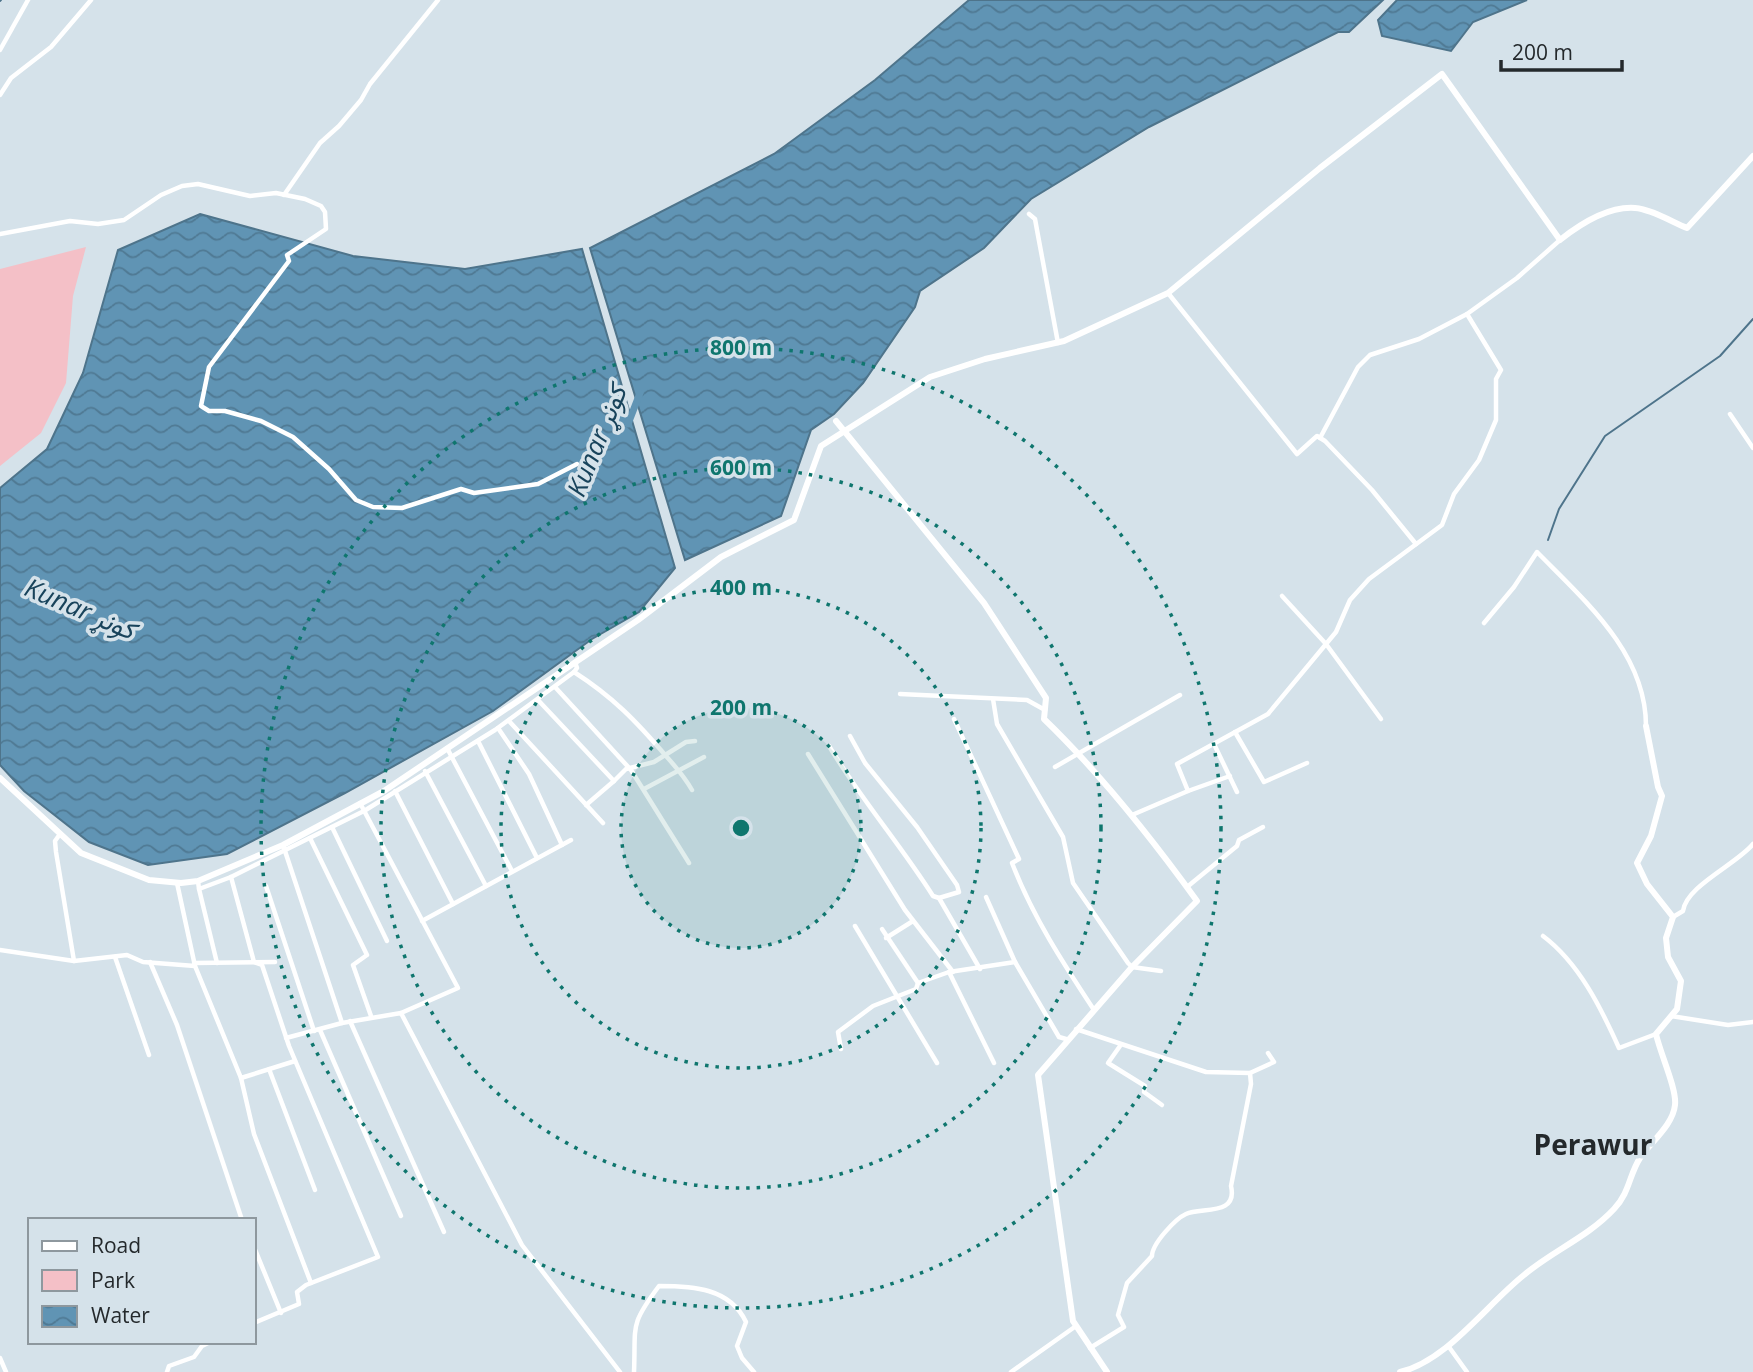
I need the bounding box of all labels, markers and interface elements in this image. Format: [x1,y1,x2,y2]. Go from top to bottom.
scale bar [1501,28,1622,72]
text: 200 m [1512,38,1573,66]
text: 800 m [710,333,772,361]
water label: Kunar کونړ [558,376,637,502]
text: 600 m [710,453,772,481]
water label: Kunar کونړ [19,569,145,650]
text: 400 m [710,573,772,601]
text: 200 m [710,693,772,721]
centre of rings [729,816,753,840]
district label: Perawur [1534,1125,1653,1163]
legend [28,1218,256,1344]
text: Road [91,1231,141,1259]
text: Park [91,1266,135,1294]
text: Water [91,1301,150,1329]

